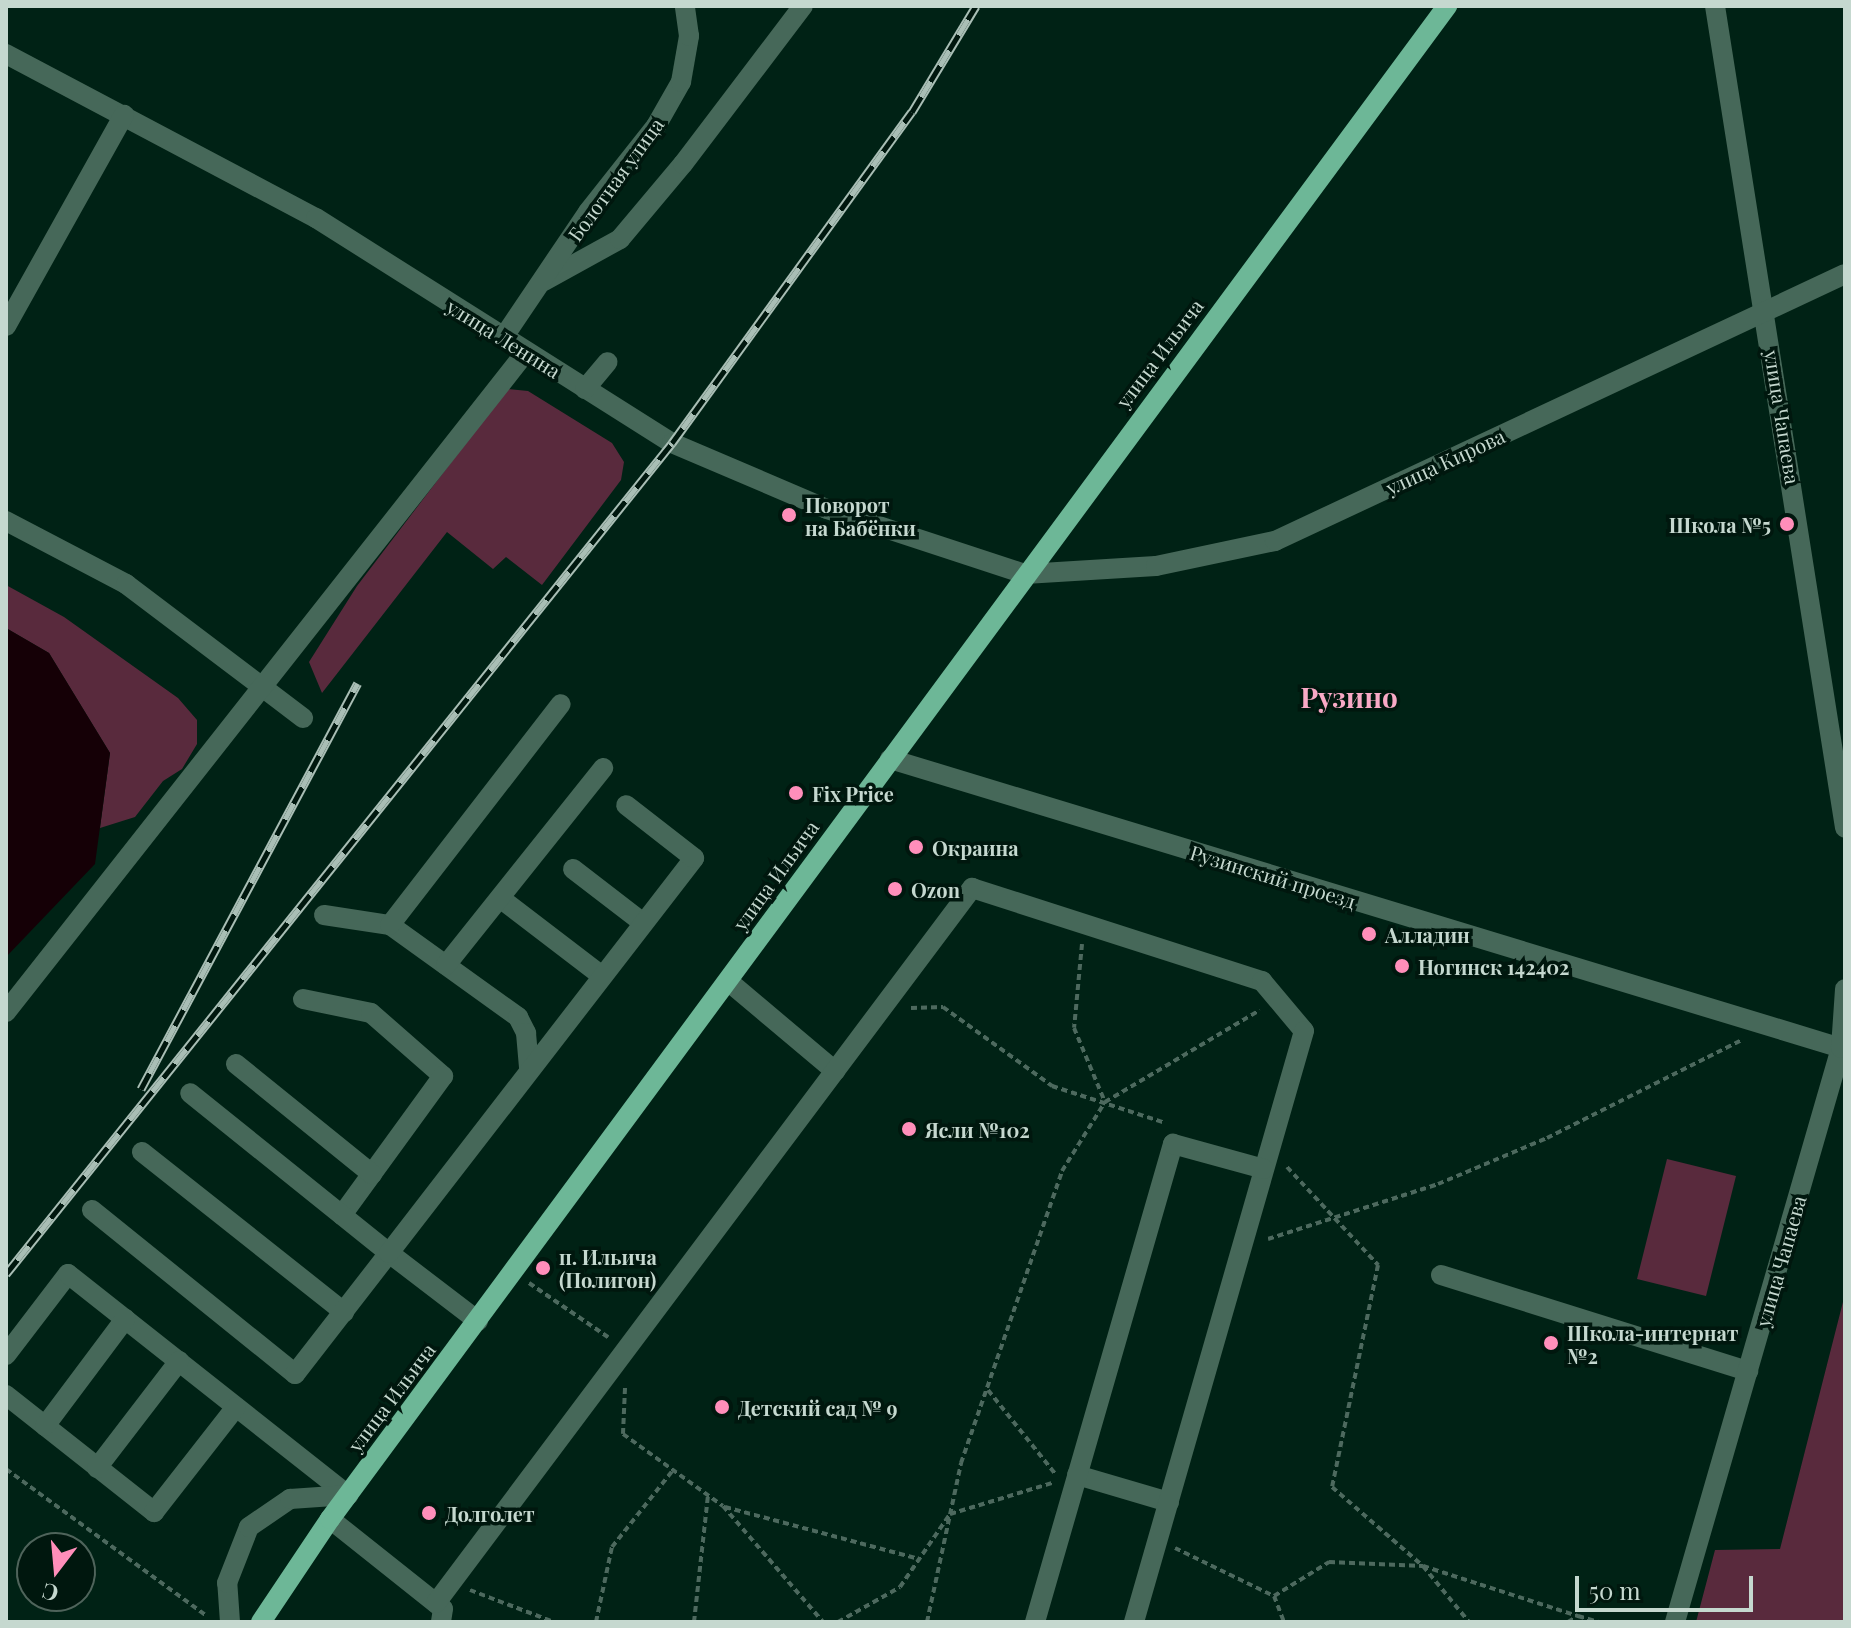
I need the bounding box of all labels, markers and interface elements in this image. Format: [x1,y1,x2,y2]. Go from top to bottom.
street label: Болотная улица [562,113,668,245]
street label: улица Ленина [443,294,565,382]
street label: улица Ильича [1110,294,1208,412]
street label: улица Чапаева [1761,348,1805,486]
street label: улица Кирова [1382,423,1508,499]
place label: Поворот на Бабёнки [805,492,916,539]
marker: Поворот на Бабёнки [780,506,798,524]
place label: Школа №5 [1669,512,1771,536]
marker: Школа №5 [1778,515,1796,533]
district label: Рузино [1300,680,1398,714]
place label: Fix Price [812,781,894,805]
marker: Fix Price [787,784,805,802]
street label: улица Ильича [727,815,823,935]
place label: Окраина [932,835,1019,859]
marker: Окраина [907,838,925,856]
street label: Рузинский проезд [1187,839,1359,913]
place label: Ozon [911,877,960,901]
marker: Ozon [886,880,904,898]
place label: Алладин [1385,922,1470,946]
marker: Алладин [1360,925,1378,943]
place label: Ногинск 142402 [1418,954,1570,978]
marker: Ногинск 142402 [1393,957,1411,975]
place label: Ясли №102 [925,1117,1030,1141]
marker: Ясли №102 [900,1120,918,1138]
street label: улица Чапаева [1750,1193,1810,1329]
place label: п. Ильича (Полигон) [559,1244,657,1291]
marker: п. Ильича (Полигон) [534,1259,552,1277]
place label: Школа-интернат №2 [1567,1320,1739,1367]
marker: Школа-интернат №2 [1542,1334,1560,1352]
street label: улица Ильича [342,1338,440,1456]
place label: Детский сад № 9 [738,1395,898,1419]
marker: Детский сад № 9 [713,1398,731,1416]
place label: Долголет [445,1501,535,1525]
marker: Долголет [420,1504,438,1522]
north arrow [16,1532,96,1612]
scale bar [1579,1560,1757,1610]
text: 50 m [1589,1574,1641,1606]
text: С [38,1577,62,1610]

